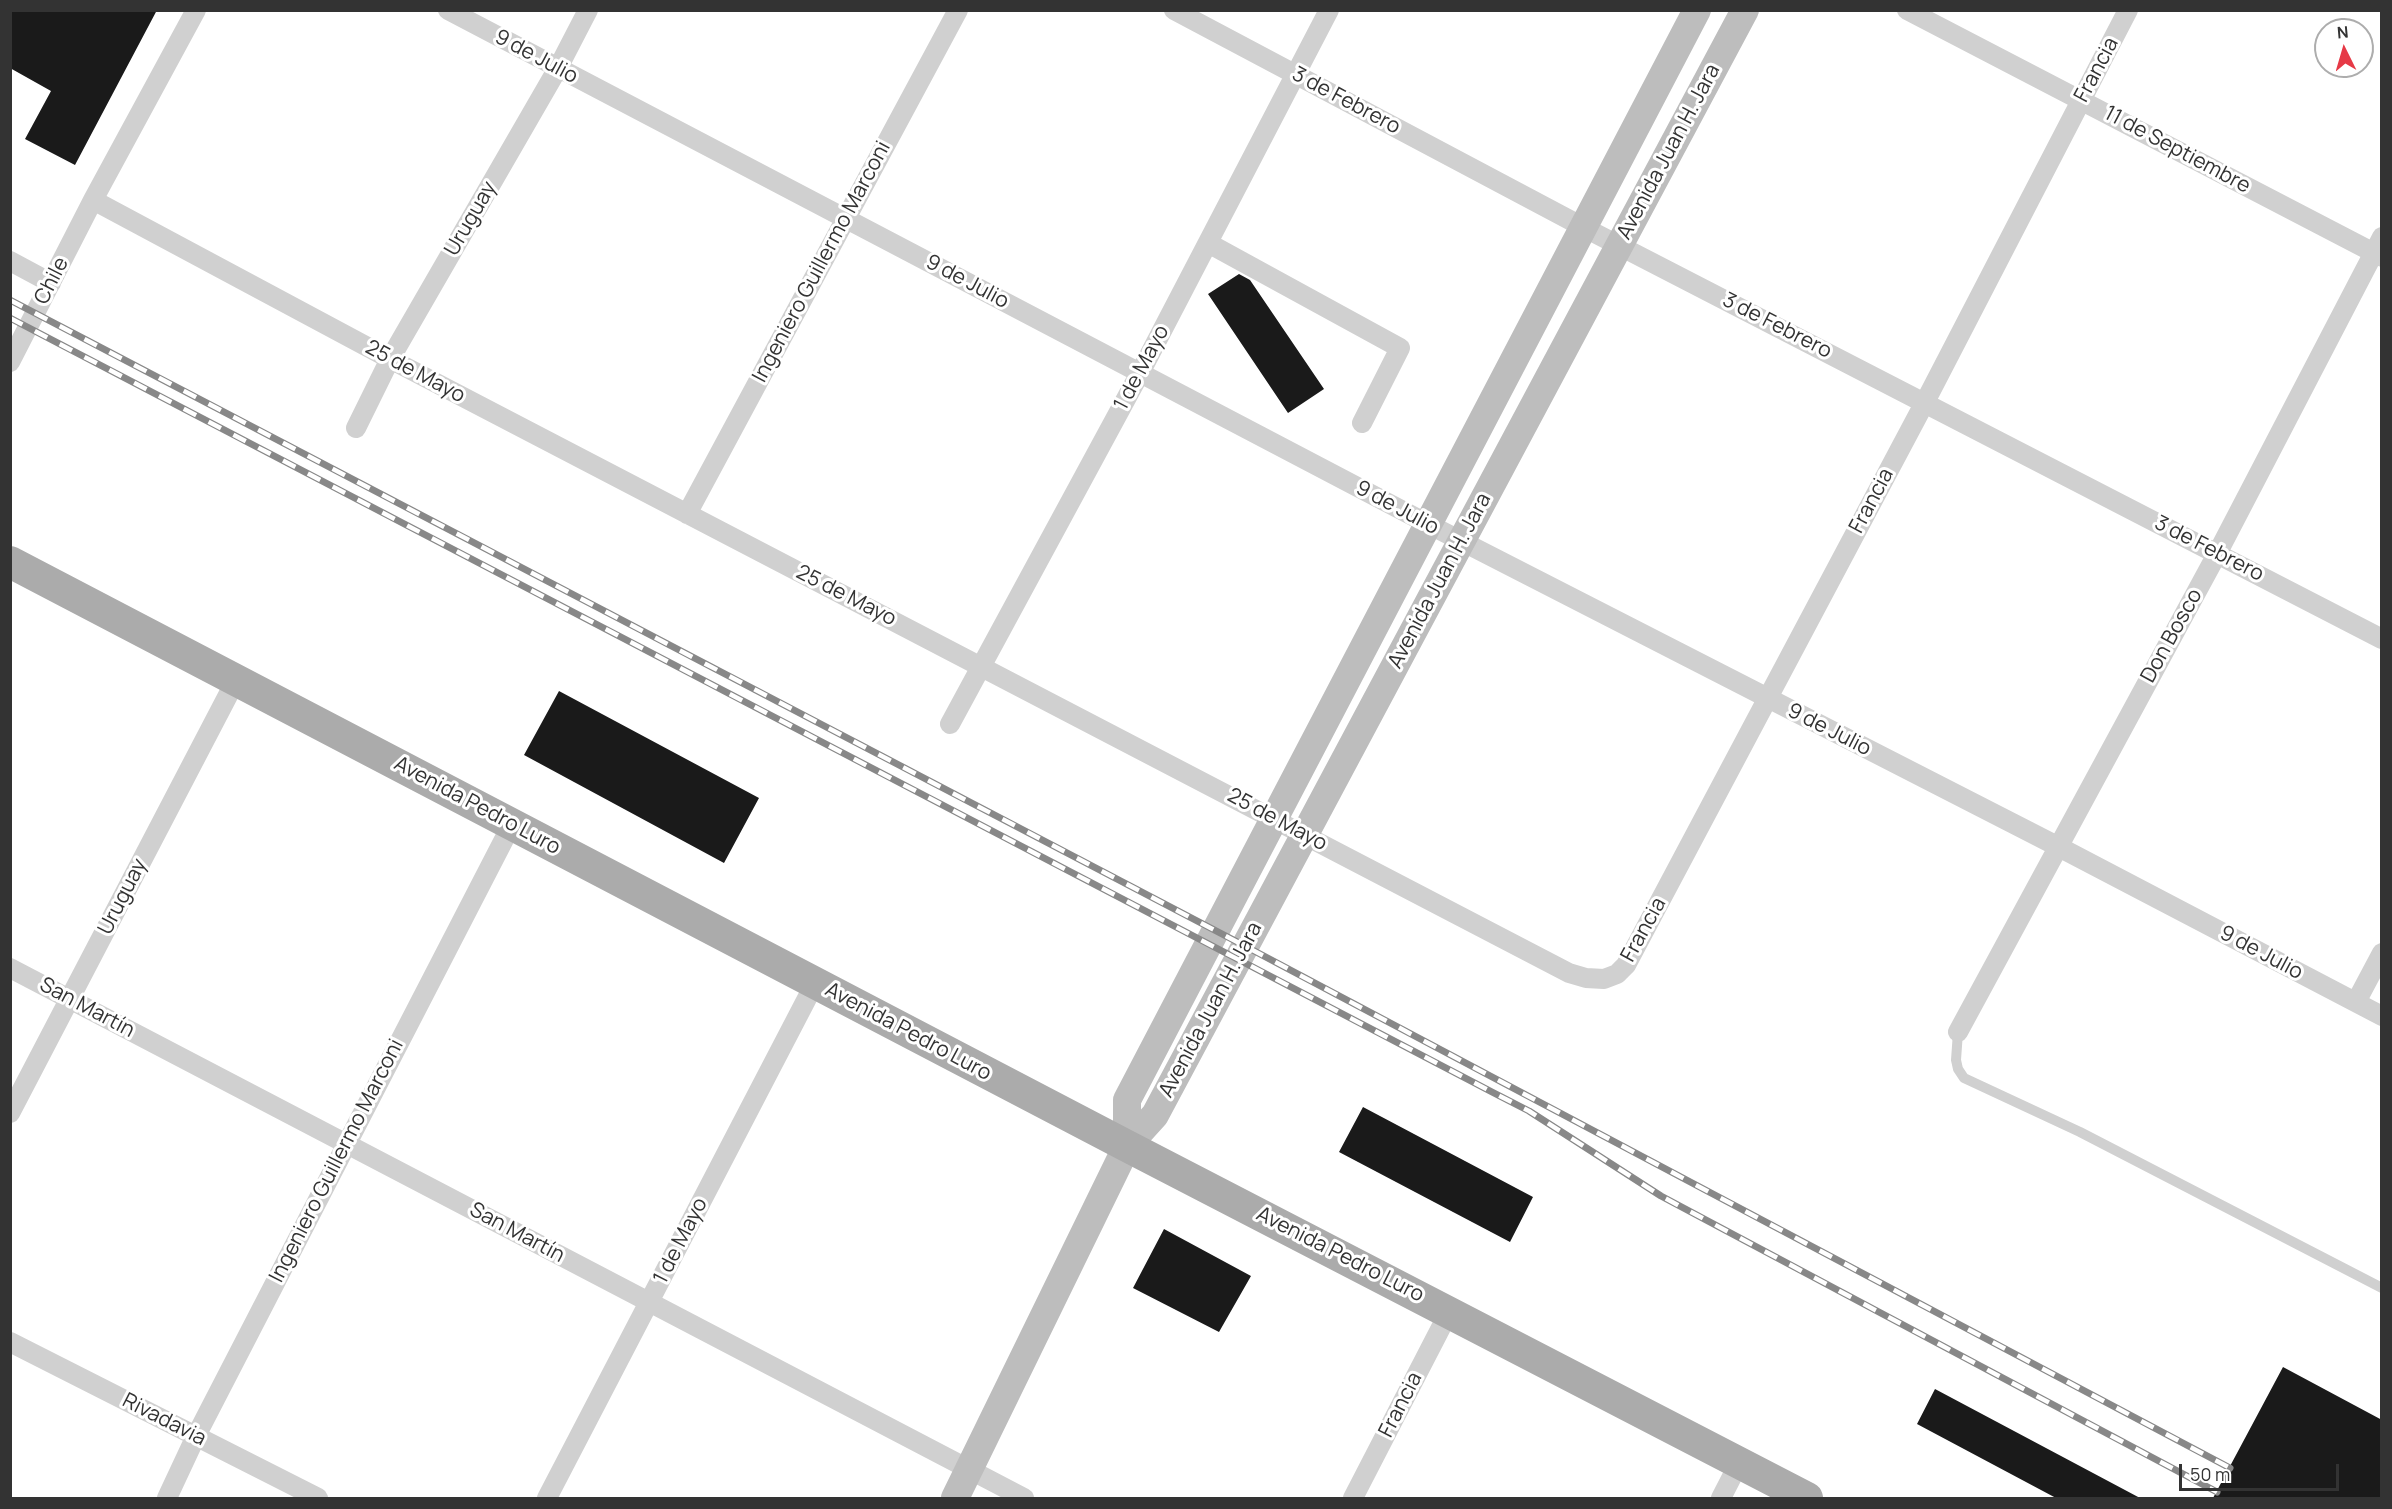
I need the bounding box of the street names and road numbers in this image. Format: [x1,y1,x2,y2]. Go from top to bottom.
street label: 9 de Julio [490,25,582,89]
street label: Francia [2070,33,2124,107]
street label: Avenida Juan H. Jara [1612,60,1726,244]
street label: 3 de Febrero [1287,62,1405,140]
street label: 11 de Septiembre [2100,101,2254,199]
street label: Ingeniero Guillermo Marconi [748,137,896,387]
street label: Uruguay [440,177,502,261]
street label: 9 de Julio [921,250,1013,314]
street label: Chile [30,253,74,309]
street label: 3 de Febrero [1718,288,1836,364]
street label: 1 de Mayo [1109,321,1175,415]
street label: 25 de Mayo [361,335,469,409]
street label: Francia [1845,464,1899,538]
street label: 9 de Julio [1351,476,1443,540]
street label: Avenida Juan H. Jara [1383,489,1497,673]
street label: 3 de Febrero [2150,511,2268,587]
street label: 25 de Mayo [792,560,900,632]
street label: Don Bosco [2136,585,2208,687]
street label: 9 de Julio [1783,698,1875,762]
street label: Avenida Pedro Luro [390,752,564,860]
street label: 25 de Mayo [1223,783,1331,857]
street label: Uruguay [93,855,153,939]
street label: Francia [1616,893,1672,967]
street label: Avenida Juan H. Jara [1154,918,1268,1102]
street label: 9 de Julio [2215,921,2307,985]
street label: San Martín [35,972,139,1044]
street label: Avenida Pedro Luro [821,978,995,1086]
street label: Ingeniero Guillermo Marconi [265,1035,409,1287]
street label: 1 de Mayo [649,1194,713,1288]
street label: San Martín [465,1197,569,1269]
street label: Avenida Pedro Luro [1252,1202,1428,1308]
street label: Francia [1374,1368,1428,1442]
street label: Rivadavia [118,1388,210,1452]

